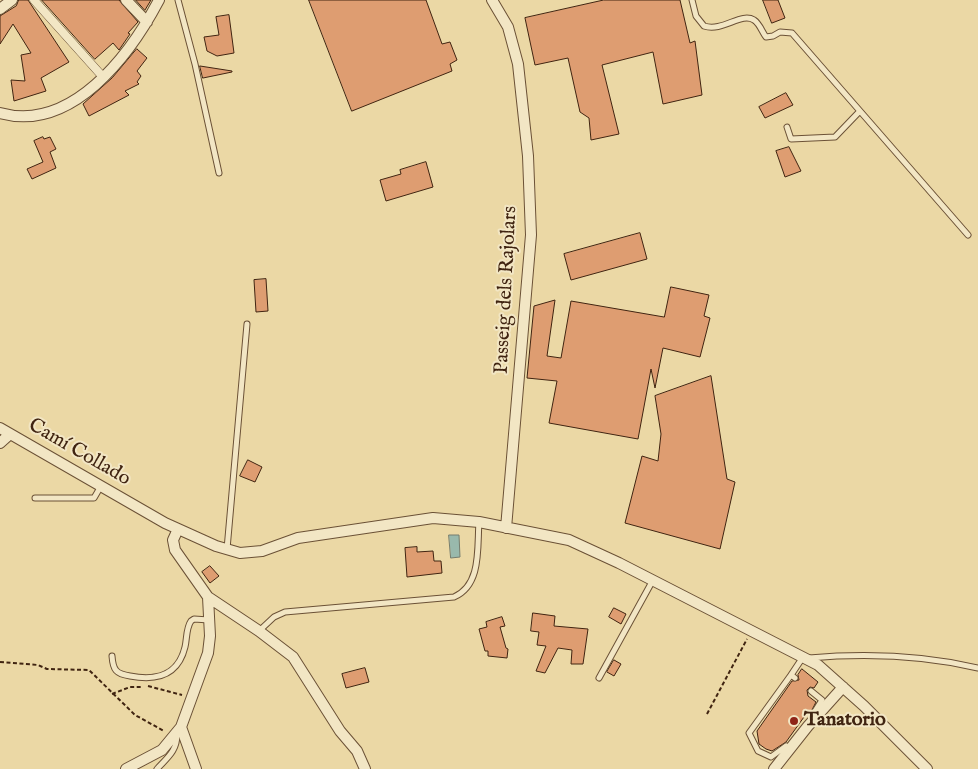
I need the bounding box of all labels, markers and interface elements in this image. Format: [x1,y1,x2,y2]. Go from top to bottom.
street label: Passeig dels Rajolars [491,205,523,375]
street label: Camí Collado [24,414,134,492]
place label: Tanatorio [804,709,886,733]
marker: Tanatorio [788,715,800,727]

